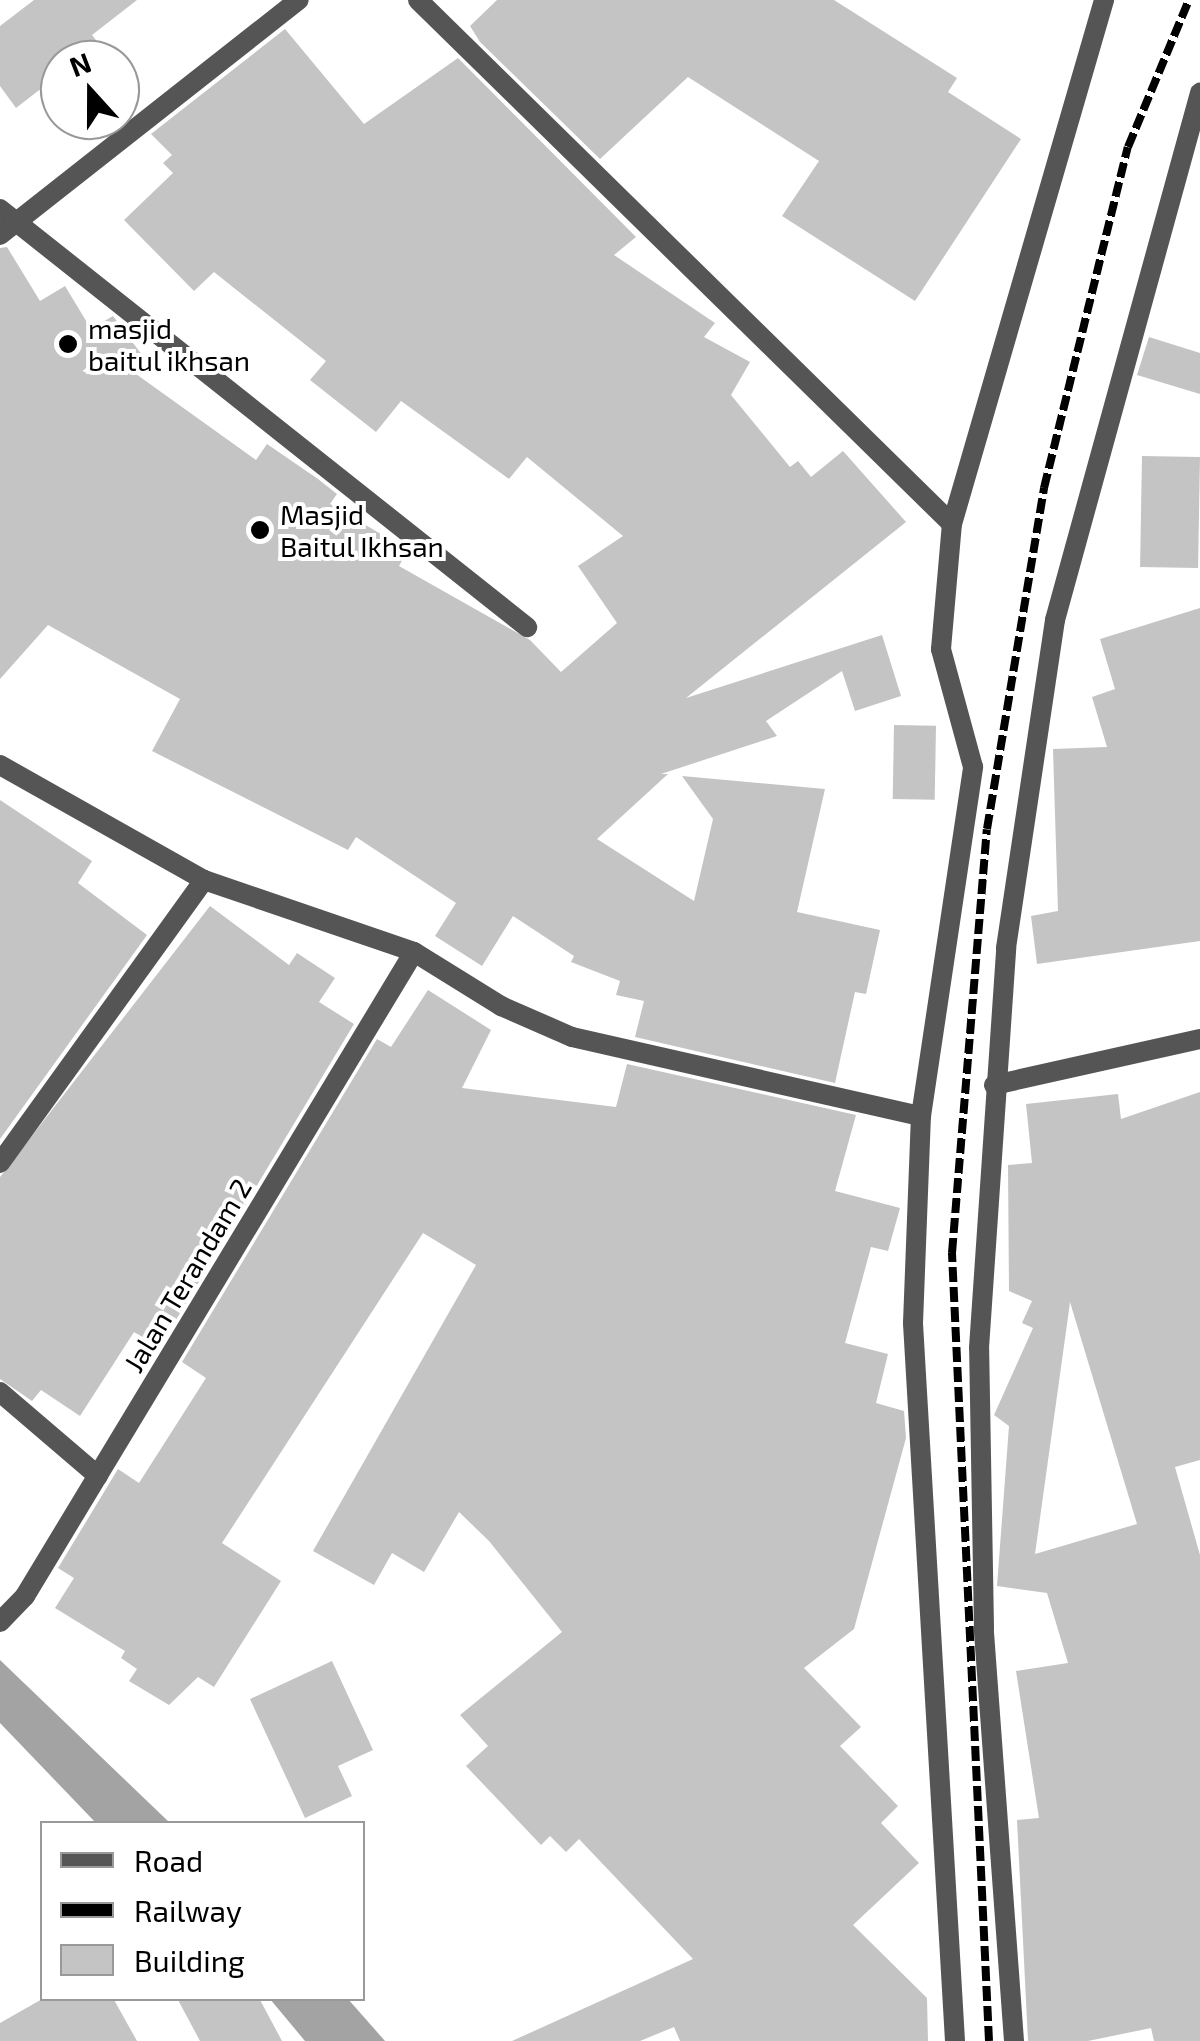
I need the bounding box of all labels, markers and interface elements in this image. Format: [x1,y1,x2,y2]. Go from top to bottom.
north arrow [40,40,140,140]
text: N [64,44,95,83]
place label: masjid baitul ikhsan [88,311,251,377]
marker: masjid baitul ikhsan [57,333,79,355]
place label: Masjid Baitul Ikhsan [280,497,445,563]
marker: Masjid Baitul Ikhsan [249,519,271,541]
street label: Jalan Terandam 2 [116,1172,258,1378]
legend [40,1821,365,2001]
text: Road [134,1842,203,1878]
text: Railway [134,1892,242,1928]
text: Building [134,1942,245,1978]

